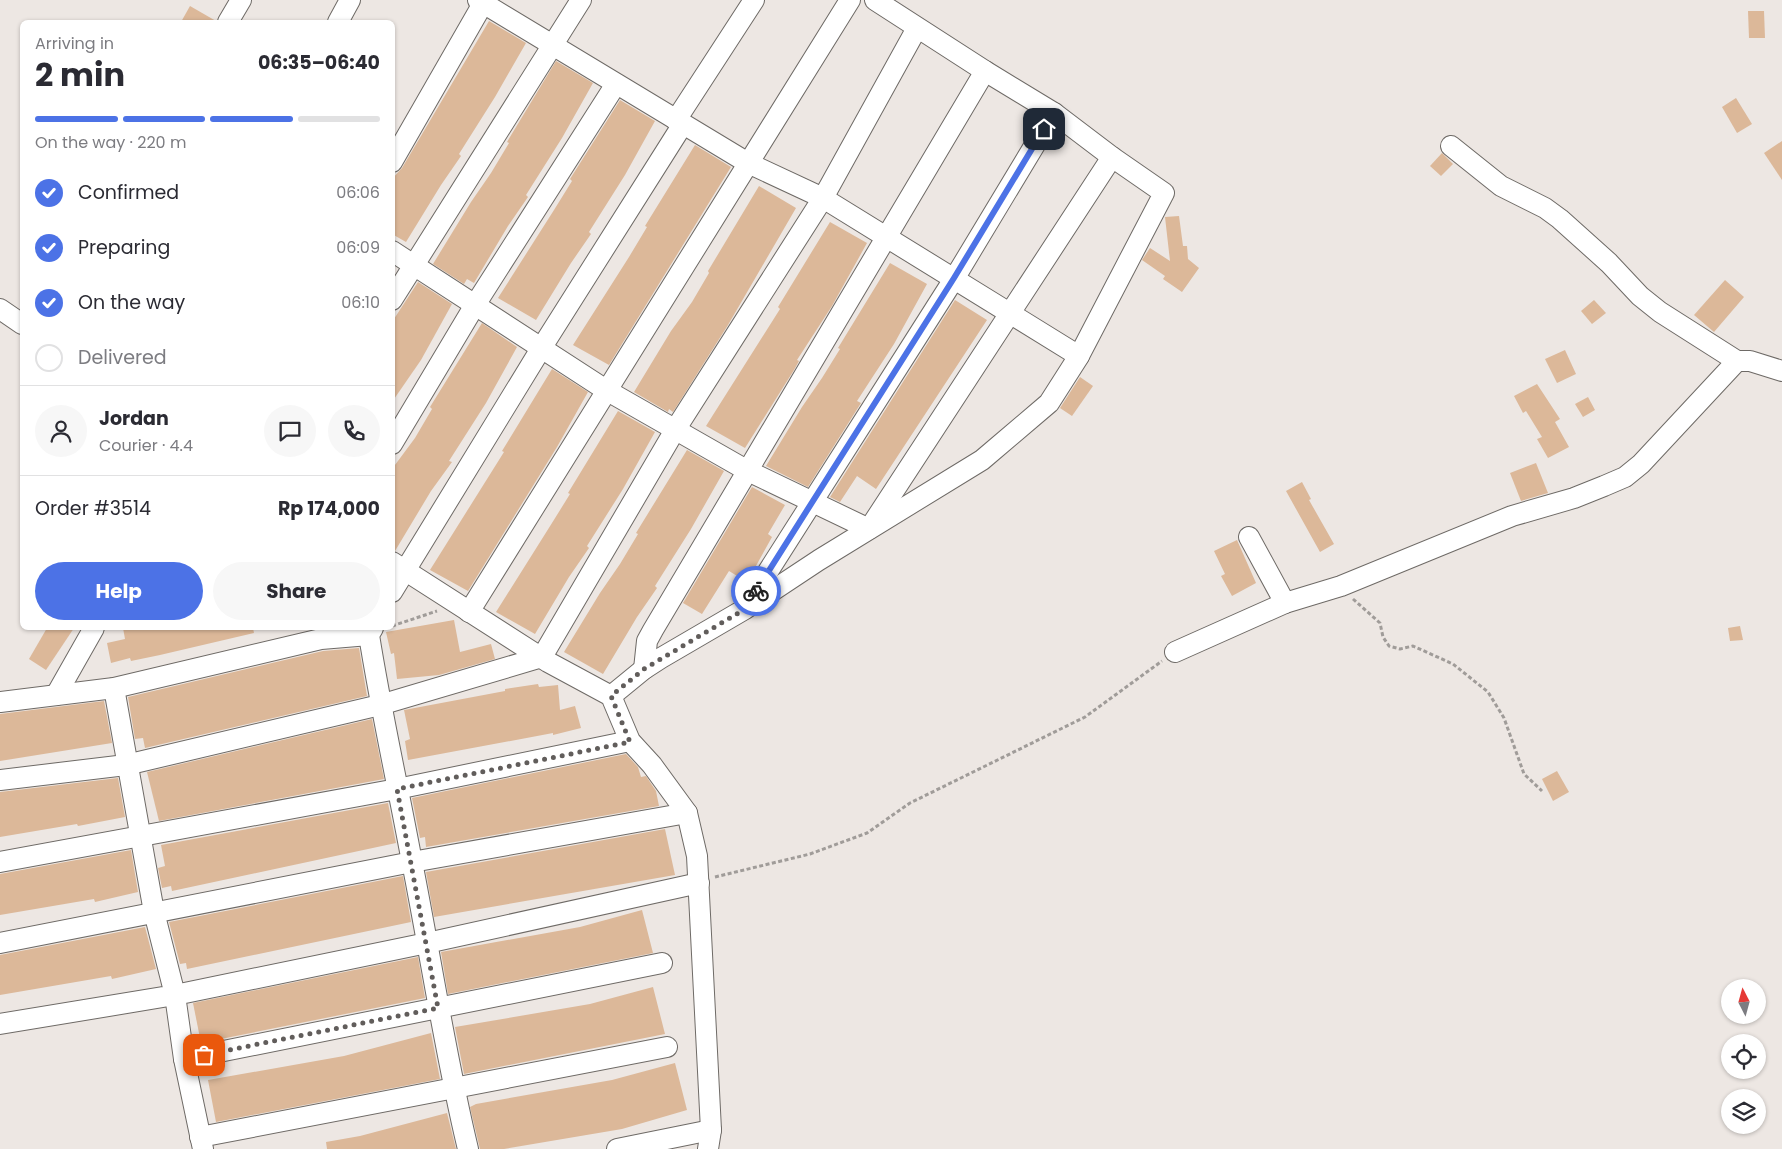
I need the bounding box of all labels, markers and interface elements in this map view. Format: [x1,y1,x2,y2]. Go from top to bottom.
text: Arriving in [35,32,114,55]
text: 06:35–06:40 [258,49,380,76]
text: 2 min [35,52,125,97]
pin [1023,108,1065,150]
icon: home [1030,115,1058,143]
text: On the way · 220 m [35,131,186,154]
icon: check [35,179,63,207]
text: Confirmed [78,179,179,206]
text: 06:06 [336,181,380,204]
icon: check [35,234,63,262]
text: Preparing [78,234,170,261]
text: 06:09 [336,236,380,259]
icon: check [35,289,63,317]
text: On the way [78,289,185,316]
text: 06:10 [341,291,380,314]
text: Delivered [78,344,167,371]
button: person [35,405,87,457]
text: Jordan [99,405,169,432]
button: chat [264,405,316,457]
button: phone [328,405,380,457]
text: Courier · 4.4 [99,434,193,457]
text: Order #3514 [35,495,151,522]
text: Rp 174,000 [278,495,380,522]
button: Help [35,562,203,620]
button: Share [213,562,380,620]
courier [731,566,781,616]
icon: bike [742,577,770,605]
north arrow [1721,979,1766,1024]
map controls [1721,979,1766,1134]
pin [183,1034,225,1076]
button: locate [1721,1034,1766,1079]
icon: bag [190,1041,218,1069]
button: layers [1721,1089,1766,1134]

